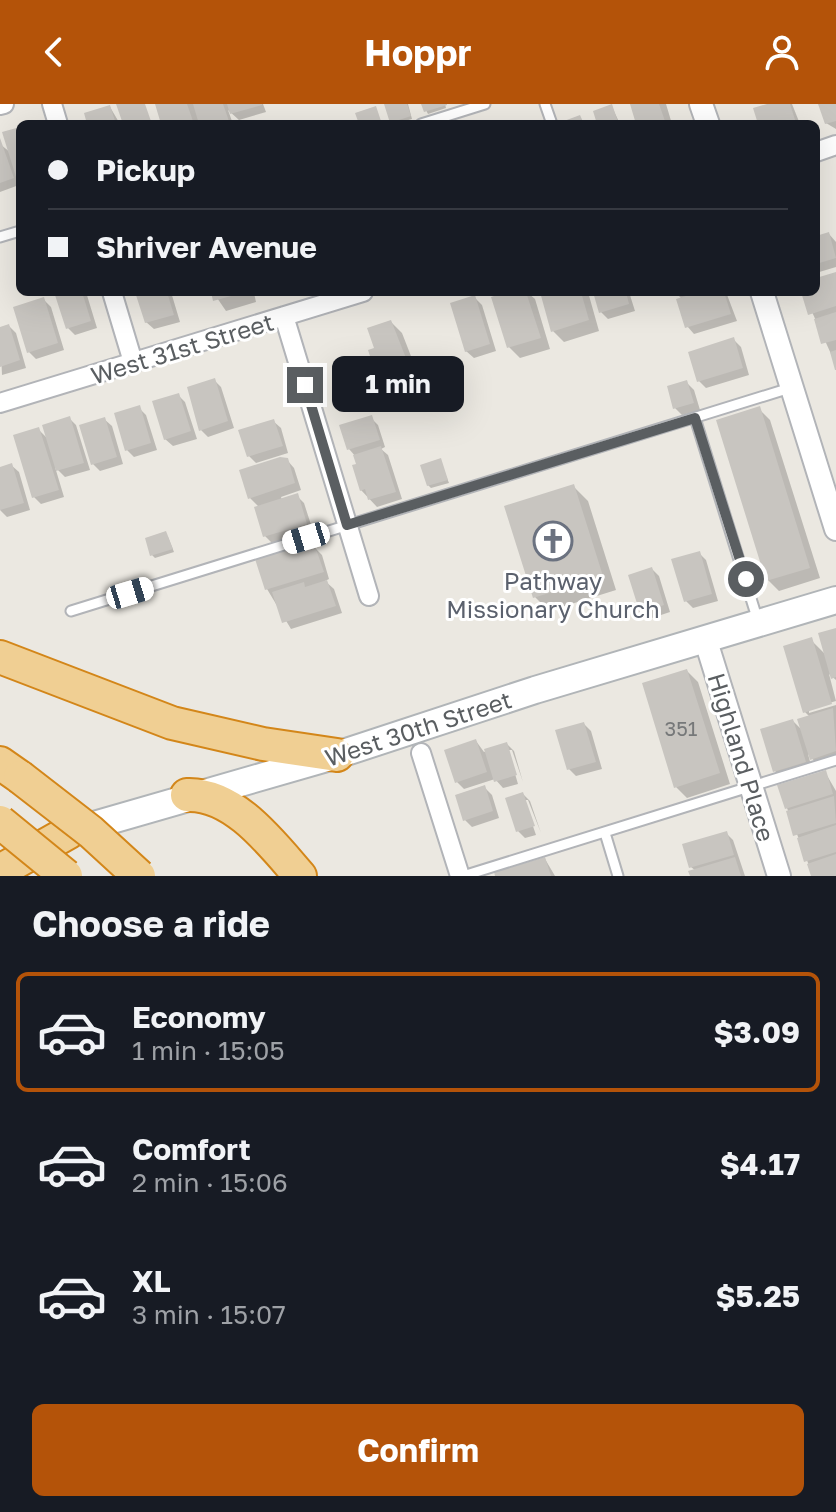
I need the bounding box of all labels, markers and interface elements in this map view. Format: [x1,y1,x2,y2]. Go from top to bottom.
icon: back [32,30,76,74]
icon: person [760,30,804,74]
text: Hoppr [364,31,472,74]
text: Pickup [96,152,195,188]
text: Shriver Avenue [96,229,317,265]
street label: West 31st Street [87,306,277,390]
callout: 1 min [333,357,465,413]
route end [287,367,323,403]
text: 1 min [365,368,431,399]
car [280,520,332,556]
church icon: Pathway Missionary Church [532,520,574,562]
route start [728,561,764,597]
place label: Pathway Missionary Church [446,566,660,623]
car [104,575,156,611]
street label: Highland Place [703,669,781,845]
street label: West 30th Street [321,684,515,772]
house number: 351 [665,716,698,740]
text: Choose a ride [32,902,270,945]
icon: car [36,996,108,1068]
text: Economy [132,999,266,1035]
text: $3.09 [713,1014,800,1050]
text: 1 min · 15:05 [132,1035,285,1066]
icon: car [36,1128,108,1200]
text: Comfort [132,1131,251,1167]
text: $4.17 [720,1146,800,1182]
text: 2 min · 15:06 [132,1167,288,1198]
icon: car [36,1260,108,1332]
text: XL [132,1263,171,1299]
text: $5.25 [715,1278,800,1314]
text: 3 min · 15:07 [132,1299,286,1330]
button: Confirm [32,1404,804,1496]

